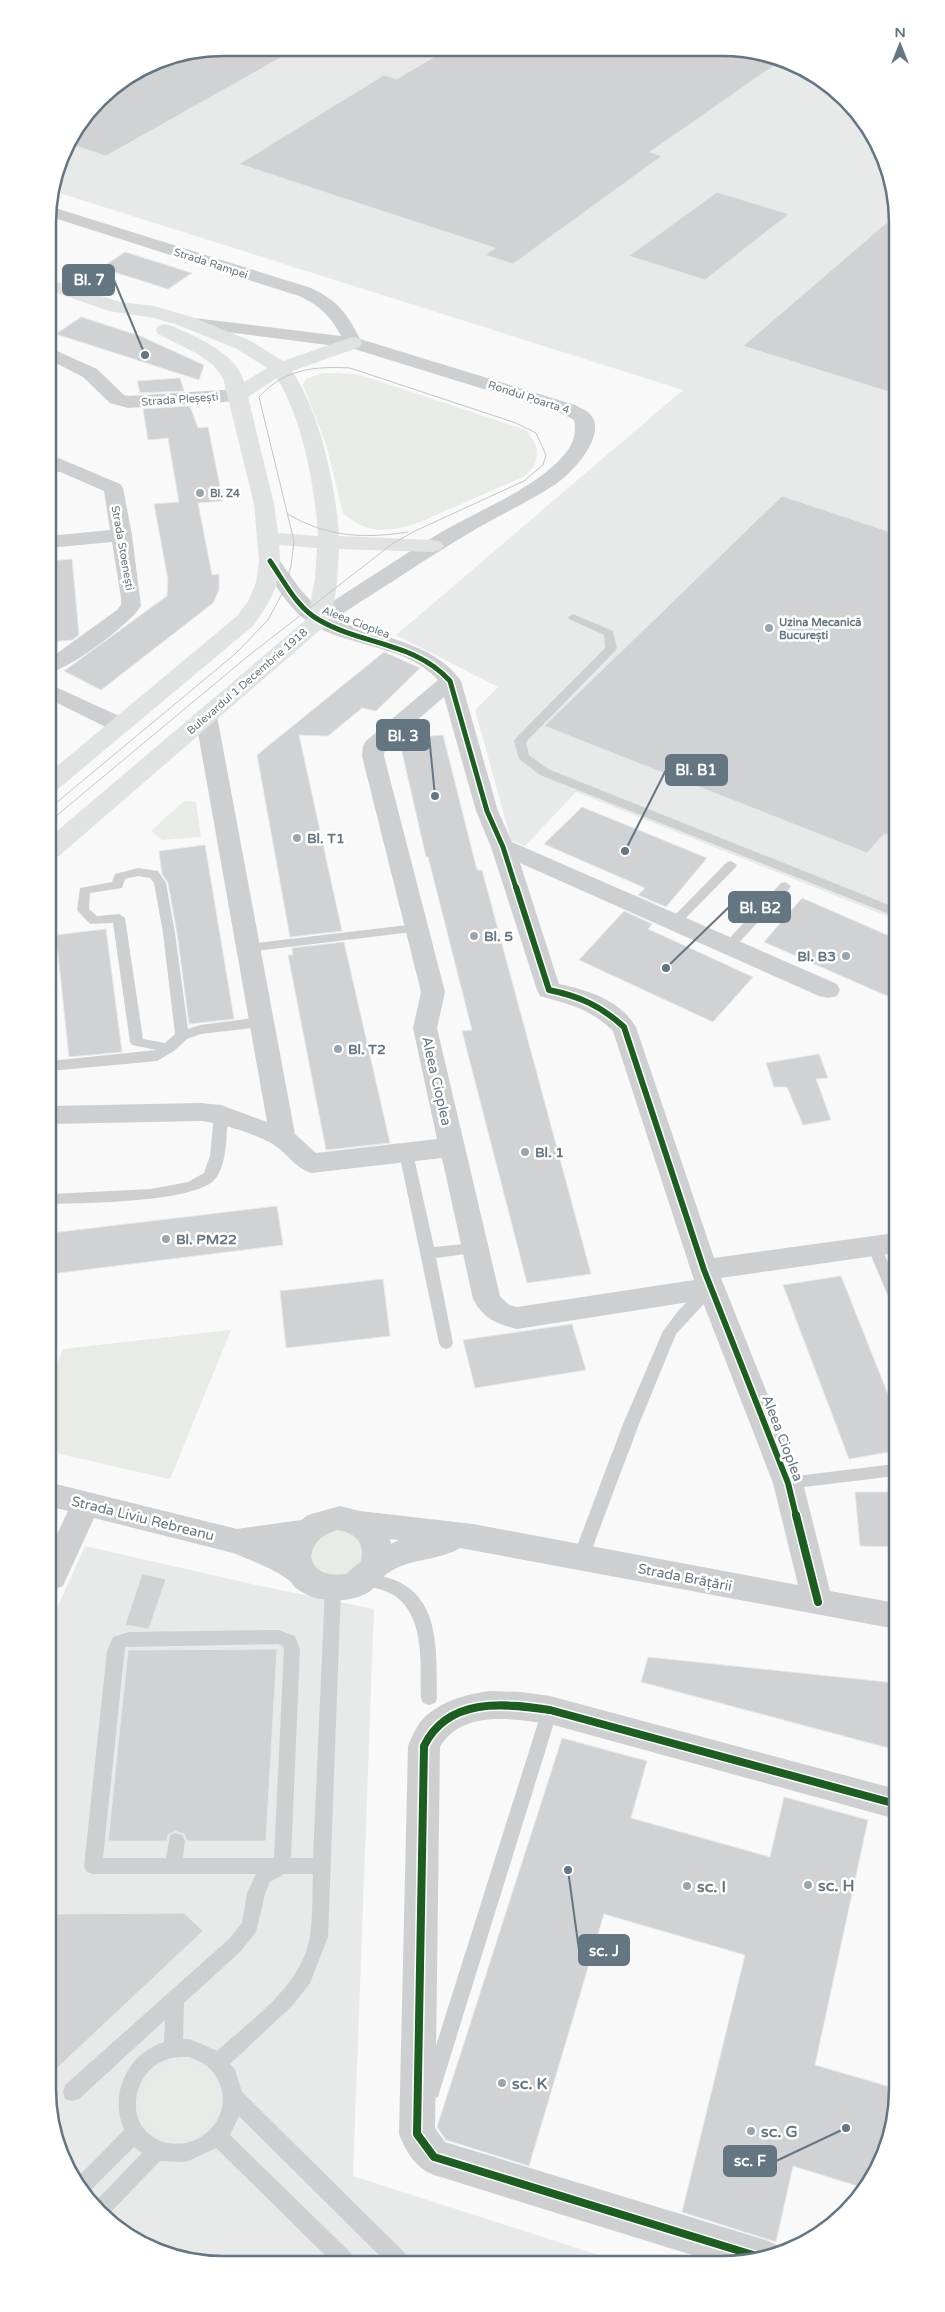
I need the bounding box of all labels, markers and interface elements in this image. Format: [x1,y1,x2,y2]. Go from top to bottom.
north arrow [875,20,925,70]
text: N [894,24,906,41]
street label: Strada Rampei [172,245,250,282]
callout: Bl. 7 [63,265,114,295]
text: Bl. 7 [73,271,105,289]
street label: Rondul Poarta 4 [486,378,571,417]
street label: Strada Pleșești [141,390,219,409]
marker: Bl. Z4 [194,487,206,499]
place label: Bl. Z4 [210,487,240,500]
street label: Strada Stoenești [109,505,136,591]
street label: Aleea Cioplea [320,604,392,641]
place label: Uzina Mecanică București [779,616,862,643]
marker: Uzina Mecanică București [763,622,775,634]
street label: Bulevardul 1 Decembrie 1918 [185,626,310,737]
callout: Bl. 3 [377,720,429,750]
text: Bl. 3 [387,727,419,745]
callout: Bl. B1 [666,755,727,785]
text: Bl. B1 [675,761,717,779]
place label: Bl. T1 [307,830,345,847]
marker: Bl. T1 [291,832,303,844]
callout: Bl. B2 [729,892,790,922]
text: Bl. B2 [739,899,781,917]
place label: Bl. 5 [484,928,513,945]
marker: Bl. 5 [468,930,480,942]
place label: Bl. B3 [797,948,836,965]
marker: Bl. B3 [840,950,852,962]
street label: Aleea Cioplea [418,1035,455,1127]
place label: Bl. T2 [348,1041,386,1058]
marker: Bl. T2 [332,1043,344,1055]
place label: Bl. 1 [535,1144,564,1161]
marker: Bl. 1 [519,1146,531,1158]
place label: Bl. PM22 [176,1231,237,1248]
marker: Bl. PM22 [160,1233,172,1245]
street label: Aleea Cioplea [758,1393,807,1484]
street label: Strada Liviu Rebreanu [70,1493,216,1544]
street label: Strada Brățării [636,1560,733,1595]
place label: sc. H [818,1876,855,1896]
place label: sc. I [697,1877,726,1897]
marker: sc. H [802,1879,814,1891]
marker: sc. I [681,1880,693,1892]
callout: sc. J [579,1935,629,1965]
text: sc. J [589,1942,619,1960]
place label: sc. K [512,2074,548,2094]
marker: sc. K [496,2077,508,2089]
place label: sc. G [761,2122,798,2142]
marker: sc. G [745,2125,757,2137]
callout: sc. F [724,2146,776,2176]
text: sc. F [734,2152,766,2170]

